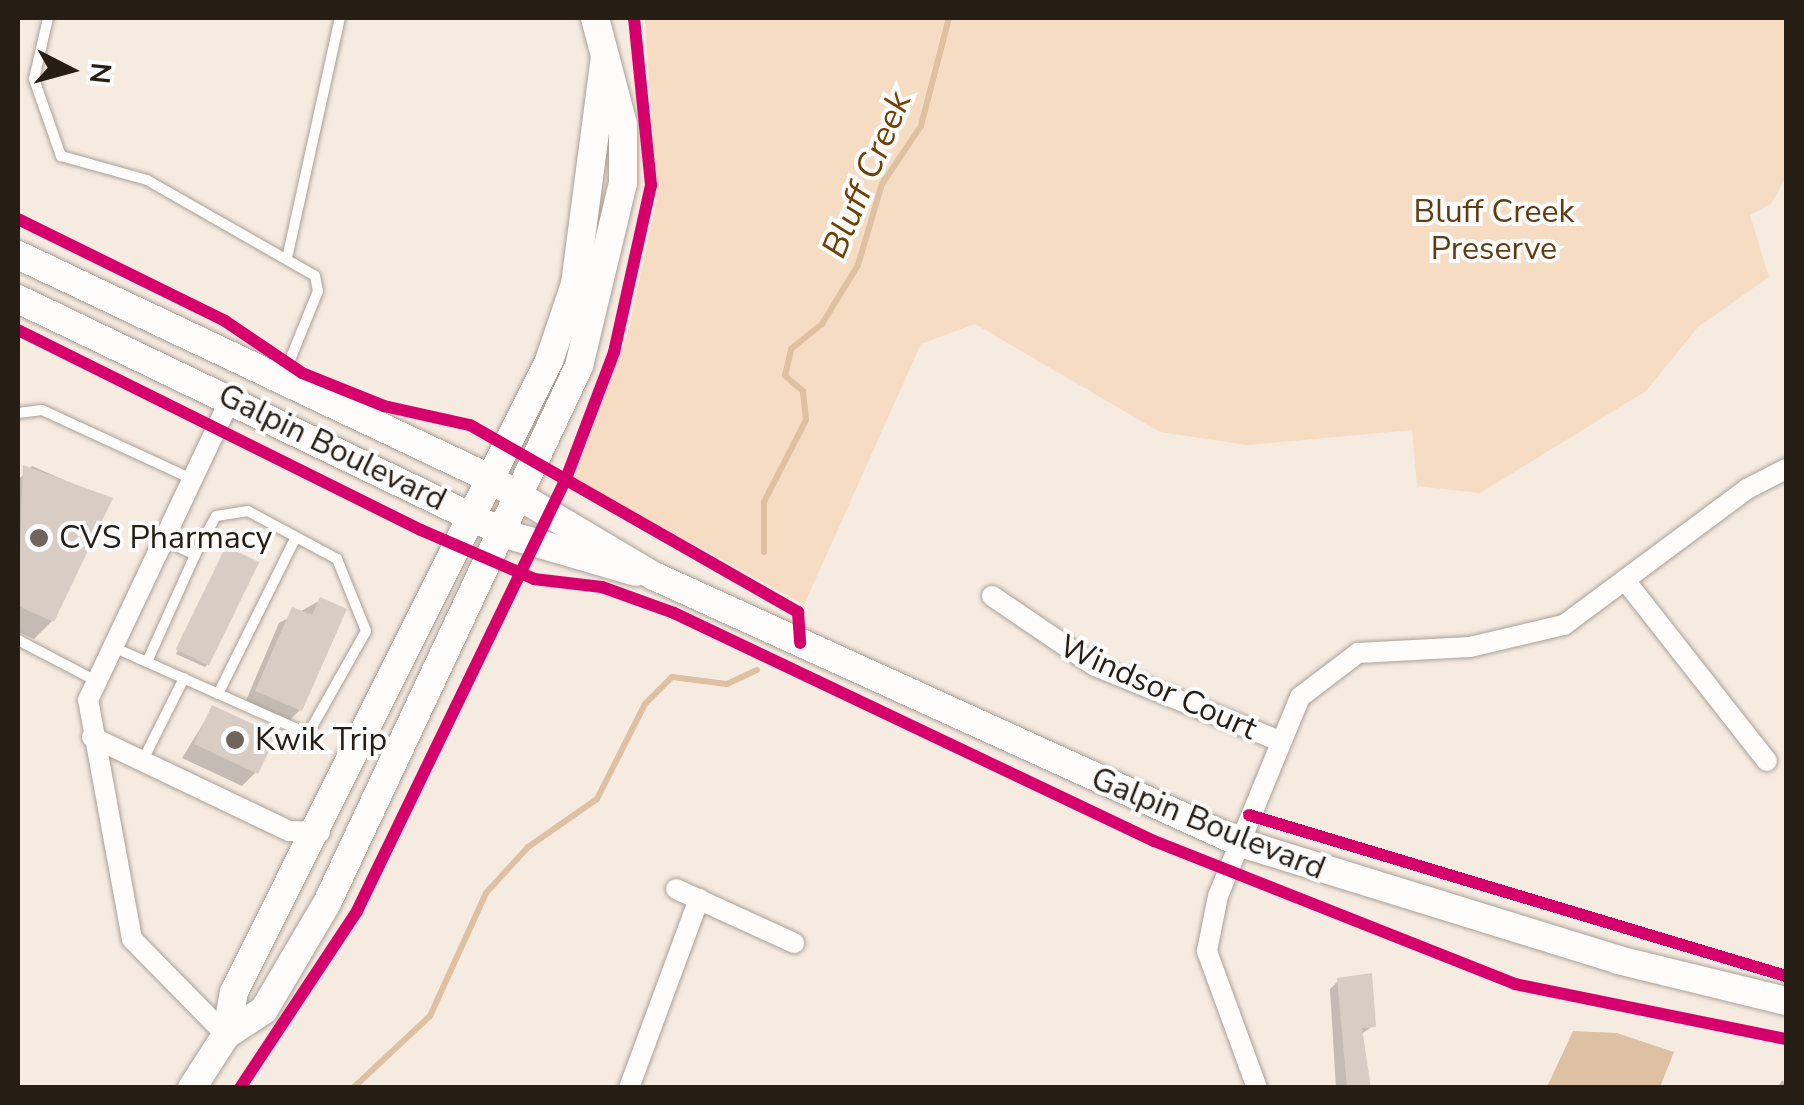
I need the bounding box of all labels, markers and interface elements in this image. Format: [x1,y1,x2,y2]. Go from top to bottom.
north arrow [20,20,120,120]
text: N [80,61,120,86]
water label: Bluff Creek [813,86,921,264]
park label: Bluff Creek Preserve [1414,194,1574,269]
street label: Galpin Boulevard [212,376,452,520]
place label: CVS Pharmacy [59,519,272,557]
marker: CVS Pharmacy [28,527,50,549]
street label: Windsor Court [1053,627,1263,749]
place label: Kwik Trip [255,721,387,759]
marker: Kwik Trip [224,729,246,751]
street label: Galpin Boulevard [1086,760,1330,888]

